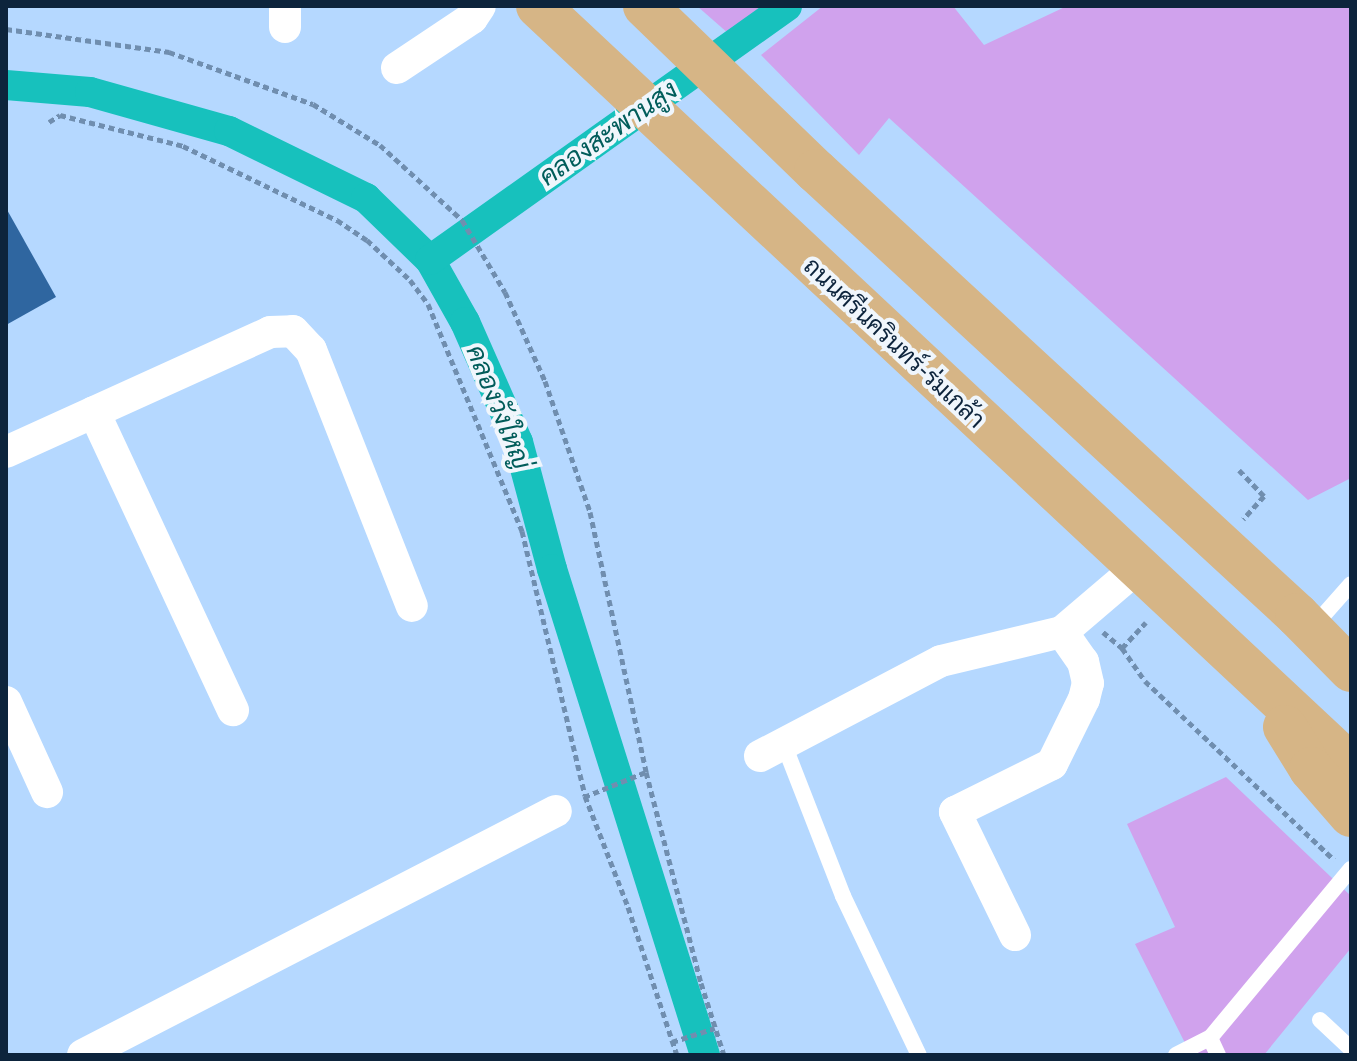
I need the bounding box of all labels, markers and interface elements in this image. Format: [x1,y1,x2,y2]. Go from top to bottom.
water label: คลองสะพานสูง [533,74,683,192]
street label: ถนนศรีนครินทร์-ร่มเกล้า [799,251,991,433]
water label: คลองวังใหญ่ [460,340,538,474]

